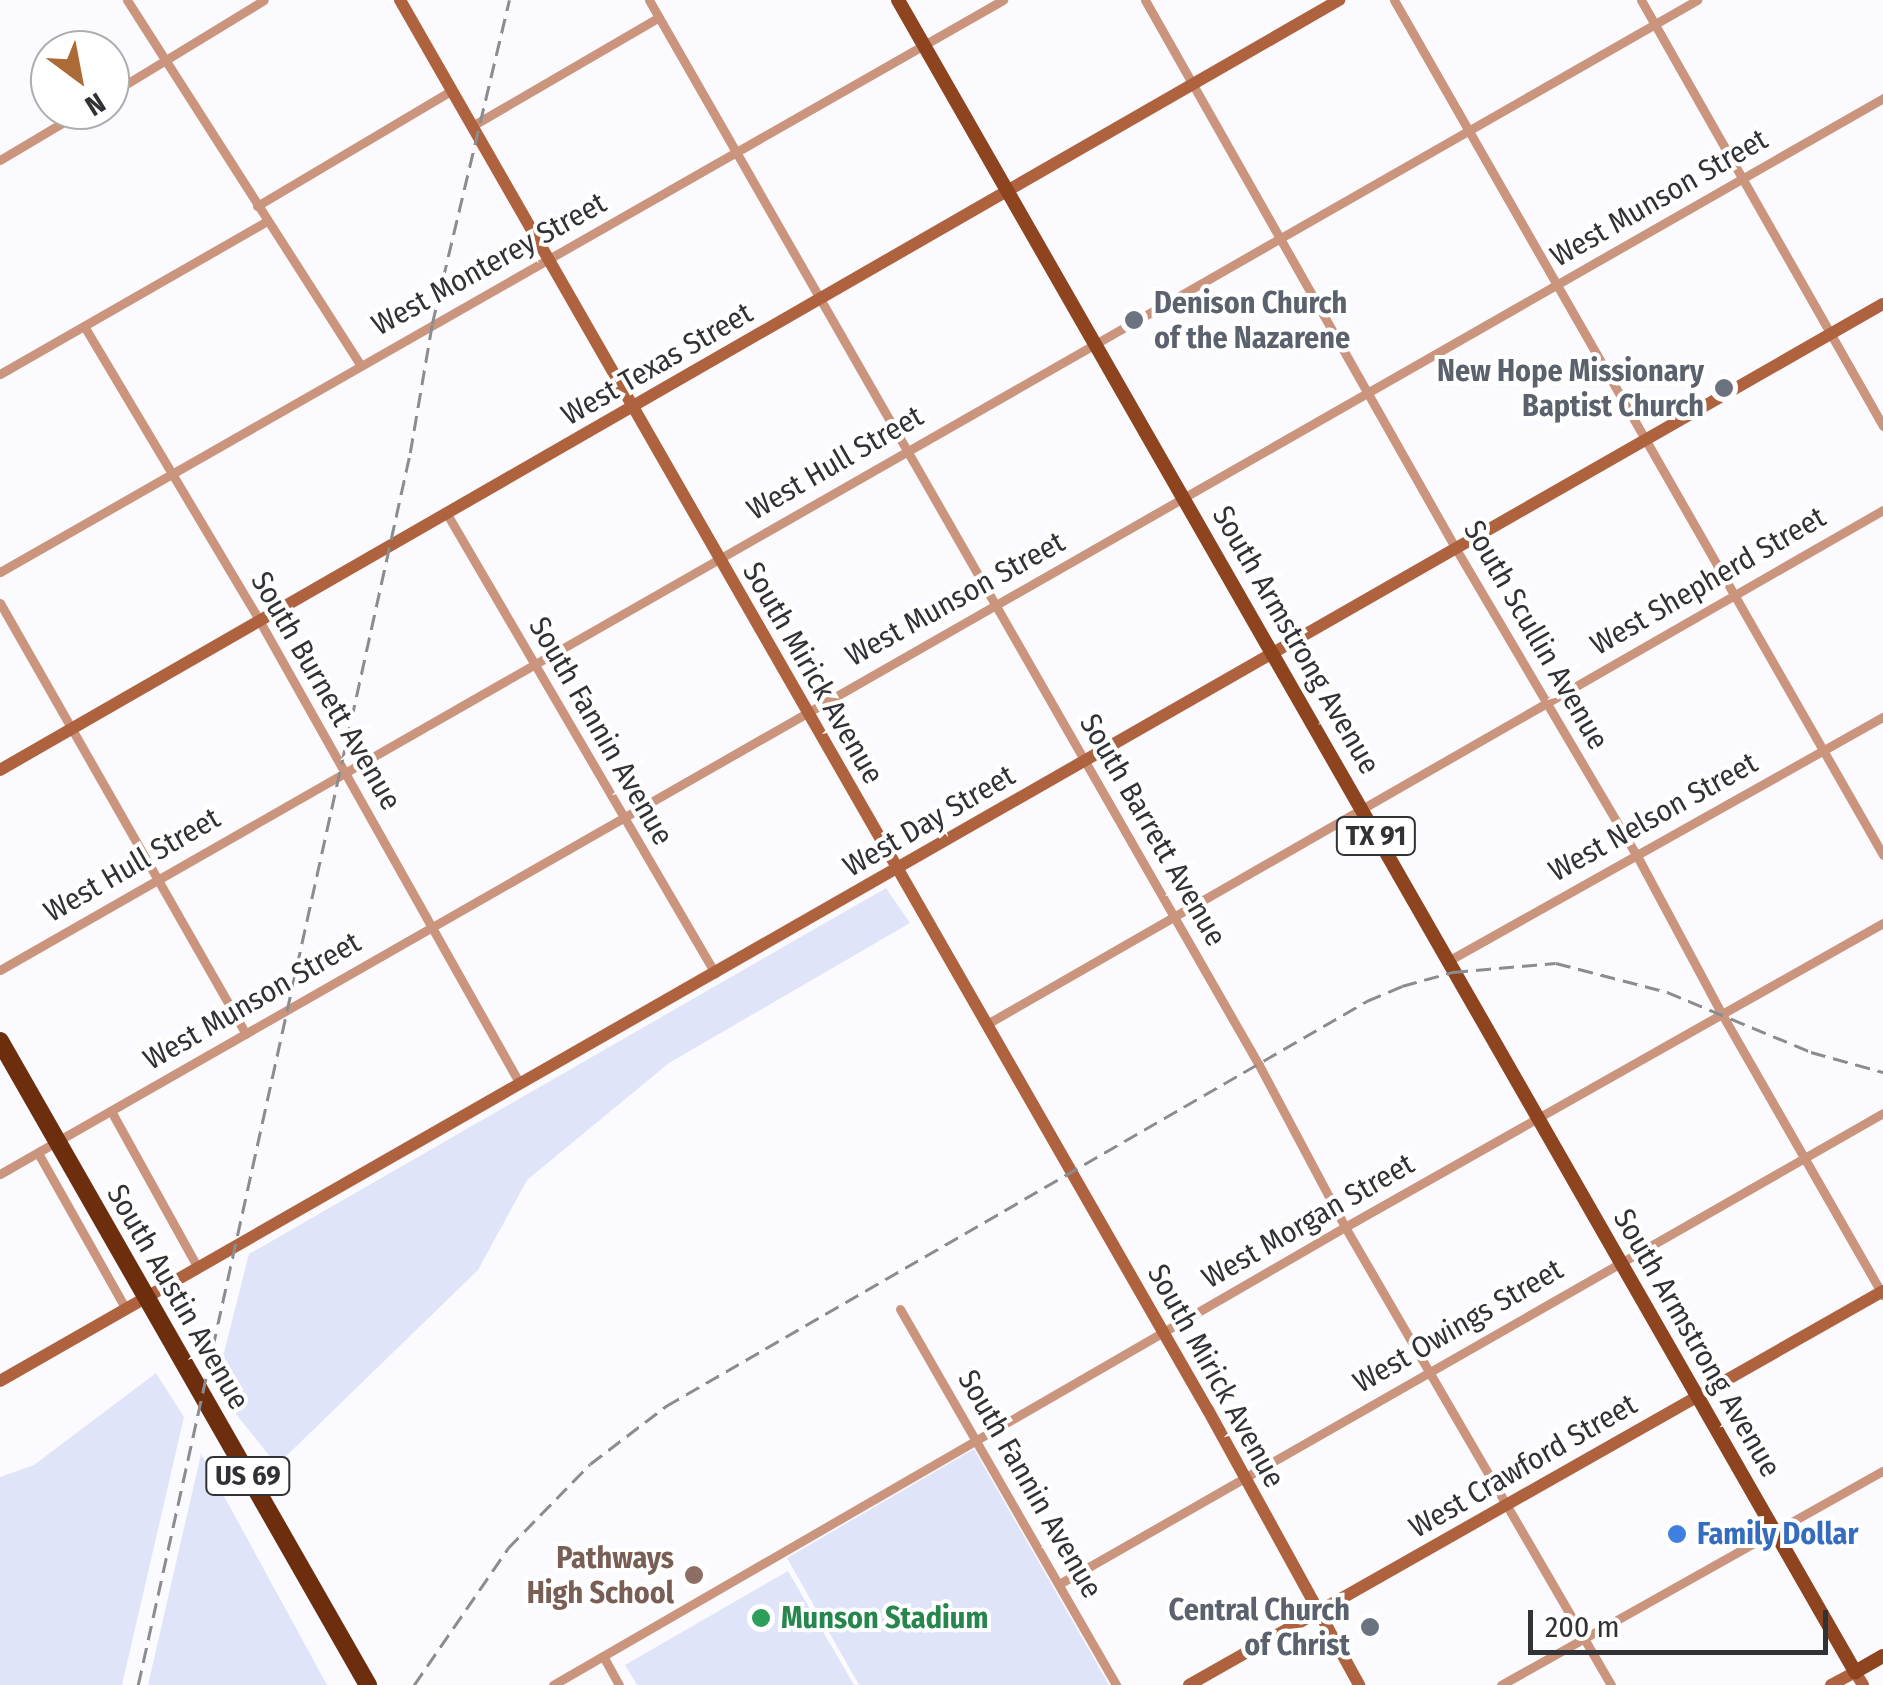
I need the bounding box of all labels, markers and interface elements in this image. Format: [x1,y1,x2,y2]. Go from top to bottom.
north arrow [30,30,130,130]
text: N [79,86,111,123]
street label: West Munson Street [1544,121,1774,275]
street label: West Monterey Street [366,185,612,343]
place label: Denison Church of the Nazarene [1154,285,1350,356]
street label: West Texas Street [555,295,759,433]
marker: Denison Church of the Nazarene [1123,309,1145,331]
place label: New Hope Missionary Baptist Church [1437,353,1704,424]
marker: New Hope Missionary Baptist Church [1713,377,1735,399]
street label: West Hull Street [741,398,929,528]
street label: West Shepherd Street [1584,499,1832,663]
street label: South Armstrong Avenue [1205,500,1387,780]
street label: South Scullin Avenue [1456,514,1616,756]
street label: West Munson Street [839,524,1071,674]
street label: South Mirick Avenue [735,556,891,790]
street label: South Burnett Avenue [243,566,409,816]
street label: South Fannin Avenue [521,611,681,851]
street label: South Barrett Avenue [1072,708,1234,952]
street label: West Nelson Street [1542,745,1764,889]
street label: West Day Street [837,757,1021,885]
street label: West Hull Street [38,800,226,930]
road number: TX 91 [1334,813,1418,859]
street label: West Munson Street [137,924,367,1078]
street label: West Morgan Street [1196,1146,1420,1296]
street label: South Austin Avenue [99,1178,257,1416]
street label: South Armstrong Avenue [1606,1203,1788,1483]
street label: West Owings Street [1347,1251,1569,1401]
street label: South Mirick Avenue [1140,1258,1292,1494]
street label: South Fannin Avenue [950,1364,1110,1604]
street label: West Crawford Street [1403,1386,1643,1546]
road number: US 69 [203,1453,293,1499]
place label: Family Dollar [1697,1516,1858,1552]
marker: Family Dollar [1666,1523,1688,1545]
place label: Pathways High School [527,1540,674,1610]
marker: Pathways High School [683,1564,705,1586]
scale bar [1533,1590,1833,1652]
place label: Central Church of Christ [1169,1592,1350,1662]
place label: Munson Stadium [781,1600,988,1636]
marker: Munson Stadium [750,1607,772,1629]
text: 200 m [1545,1609,1620,1645]
marker: Central Church of Christ [1359,1616,1381,1638]

